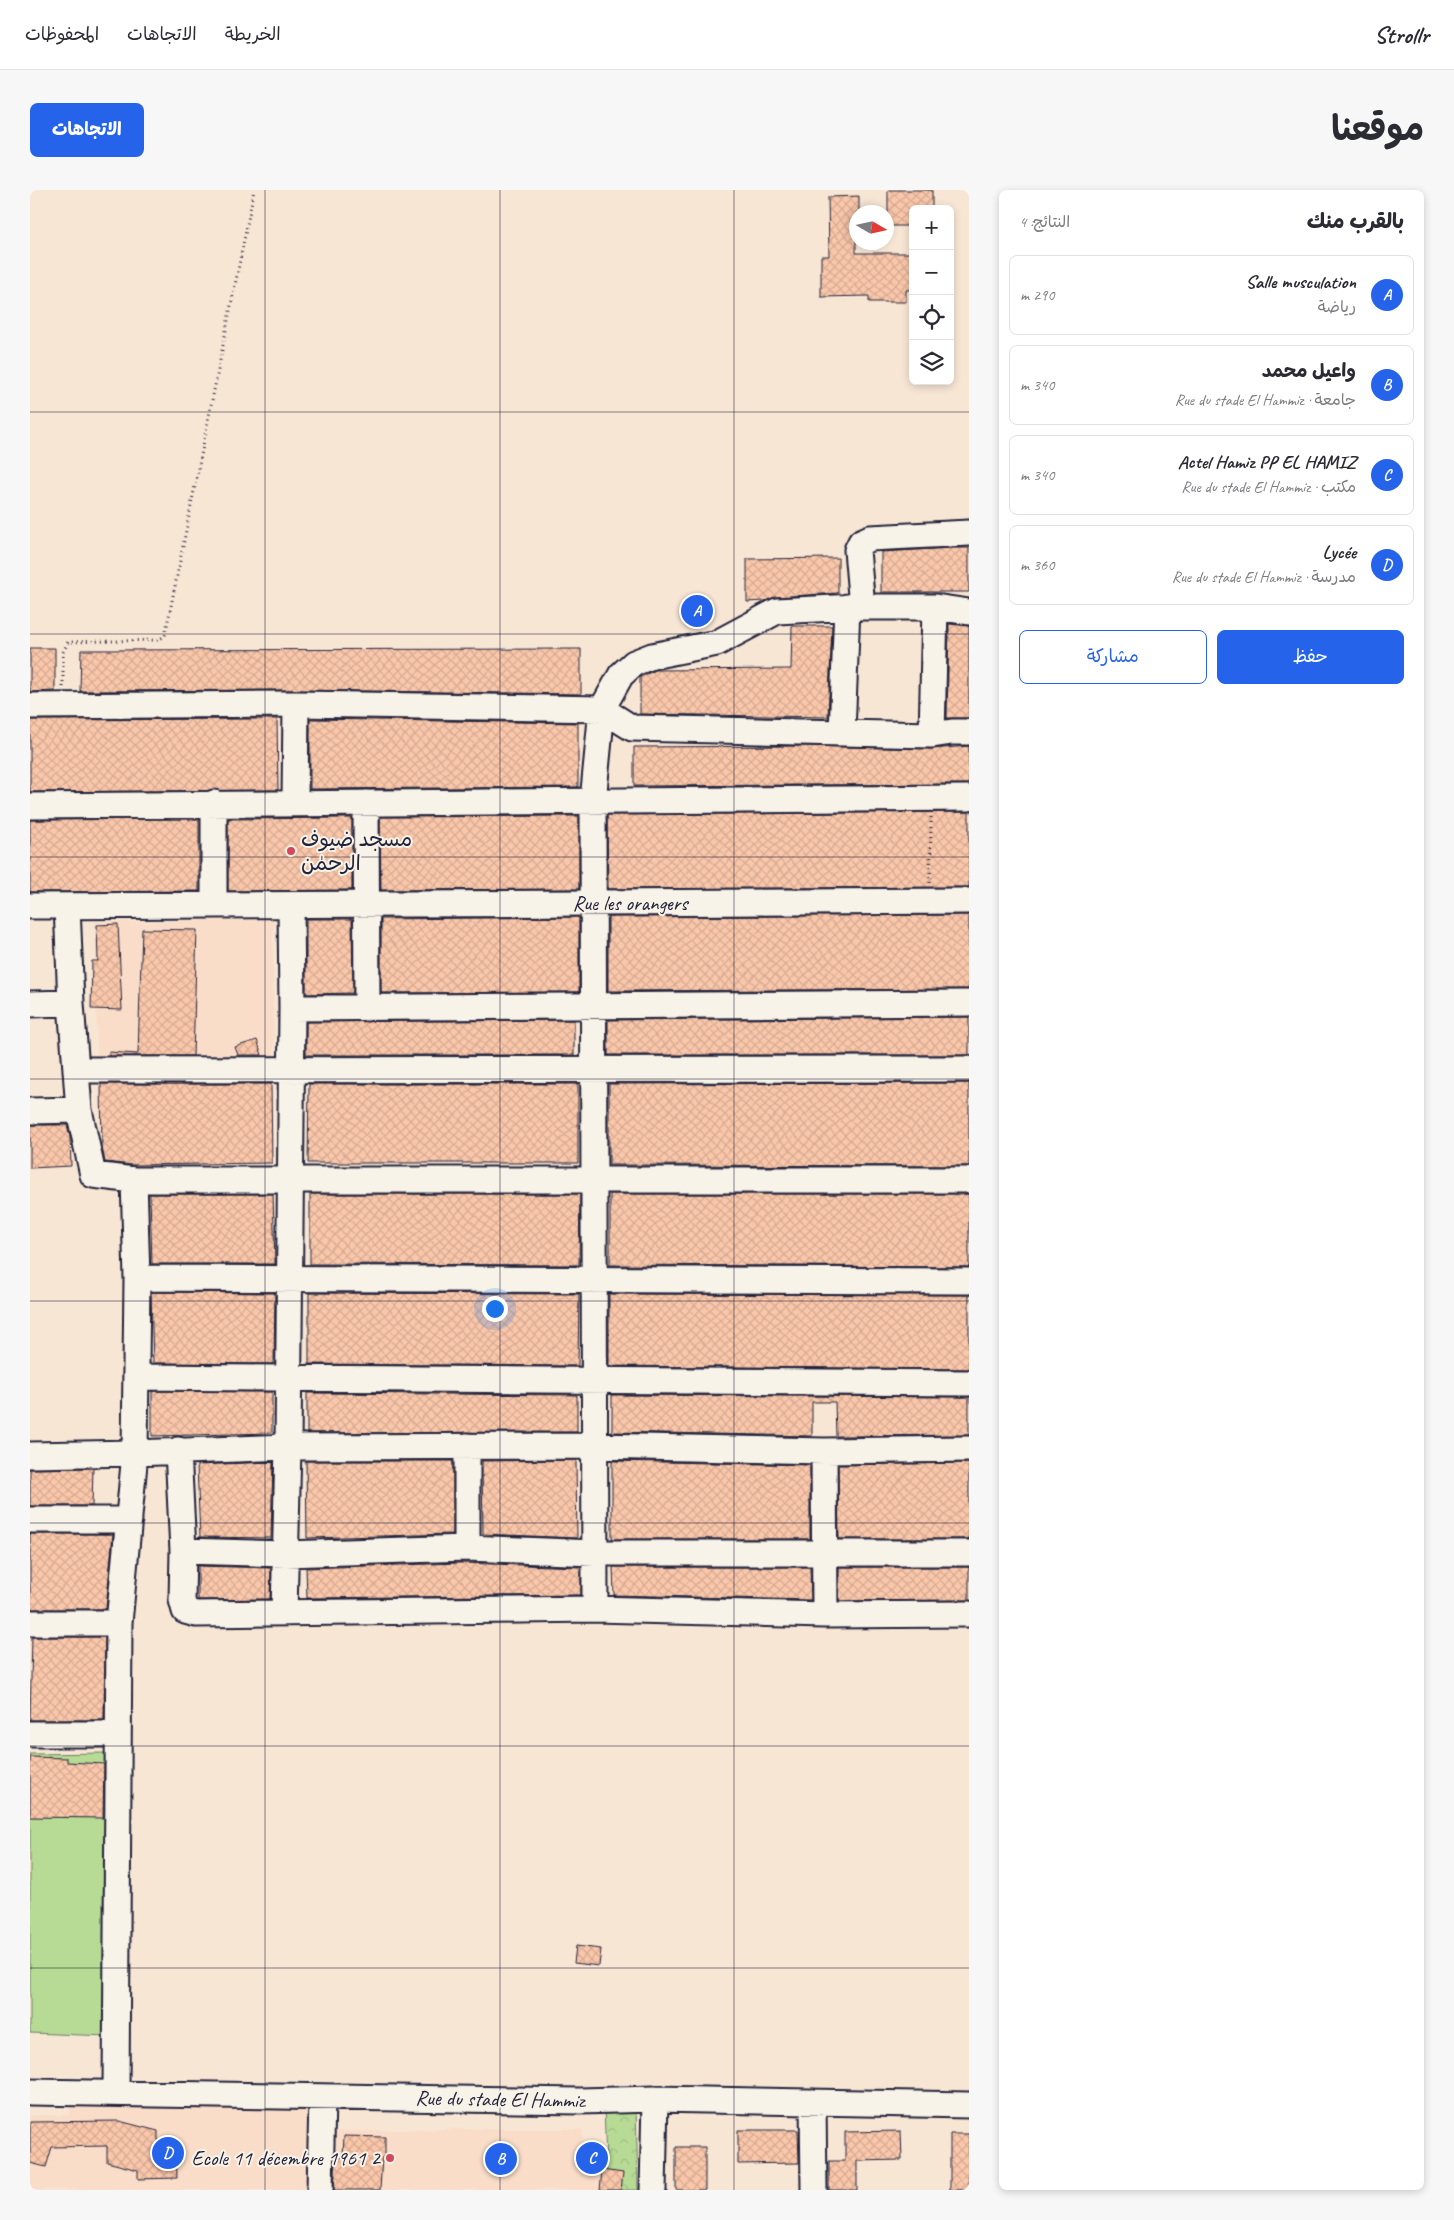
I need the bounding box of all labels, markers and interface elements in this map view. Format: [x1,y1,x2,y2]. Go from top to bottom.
text: Strollr [1374,20,1429,50]
text: المحفوظات [25,23,99,45]
text: الاتجاهات [127,23,197,45]
text: الخريطة [225,23,281,45]
button: الاتجاهات [30,103,144,157]
text: موقعنا [1331,106,1424,151]
north arrow [849,205,894,250]
map controls [909,205,954,385]
button: + [909,205,954,250]
text: بالقرب منك [1307,208,1404,234]
text: النتائج: 4 [1019,212,1070,232]
button: − [909,250,954,295]
text: Salle musculation [1245,270,1356,294]
text: 290 m [1020,285,1054,305]
text: A [1383,285,1391,305]
button: locate [909,295,954,340]
text: رياضة [1318,297,1356,317]
button: layers [909,340,954,385]
text: واعيل محمد [1262,359,1356,383]
text: 340 m [1020,375,1054,395]
text: B [1383,375,1391,395]
text: جامعة · Rue du stade El Hammiz [1175,390,1356,410]
text: Actel Hamiz PP EL HAMIZ [1178,450,1356,474]
text: 340 m [1020,465,1054,485]
text: C [1383,465,1391,485]
text: مكتب · Rue du stade El Hammiz [1181,477,1356,497]
text: Lycée [1322,540,1356,564]
text: 360 m [1020,555,1054,575]
text: D [1382,555,1392,575]
text: مدرسة · Rue du stade El Hammiz [1172,567,1356,587]
pin: A [681,592,713,630]
button: مشاركة [1019,630,1207,684]
button: حفظ [1217,630,1404,684]
place label: مسجد ضيوف الرحمٰن [301,826,412,876]
marker: مسجد ضيوف الرحمٰن [285,845,297,857]
street label: Rue les orangers [573,890,689,916]
your location [482,1296,508,1322]
street label: Rue du stade El Hammiz [415,2085,587,2114]
pin: D [152,2134,184,2172]
pin: C [576,2139,608,2177]
pin: B [485,2140,517,2178]
place label: Ecole 11 décembre 1961 2 [191,2145,382,2171]
marker: Ecole 11 décembre 1961 2 [384,2152,396,2164]

